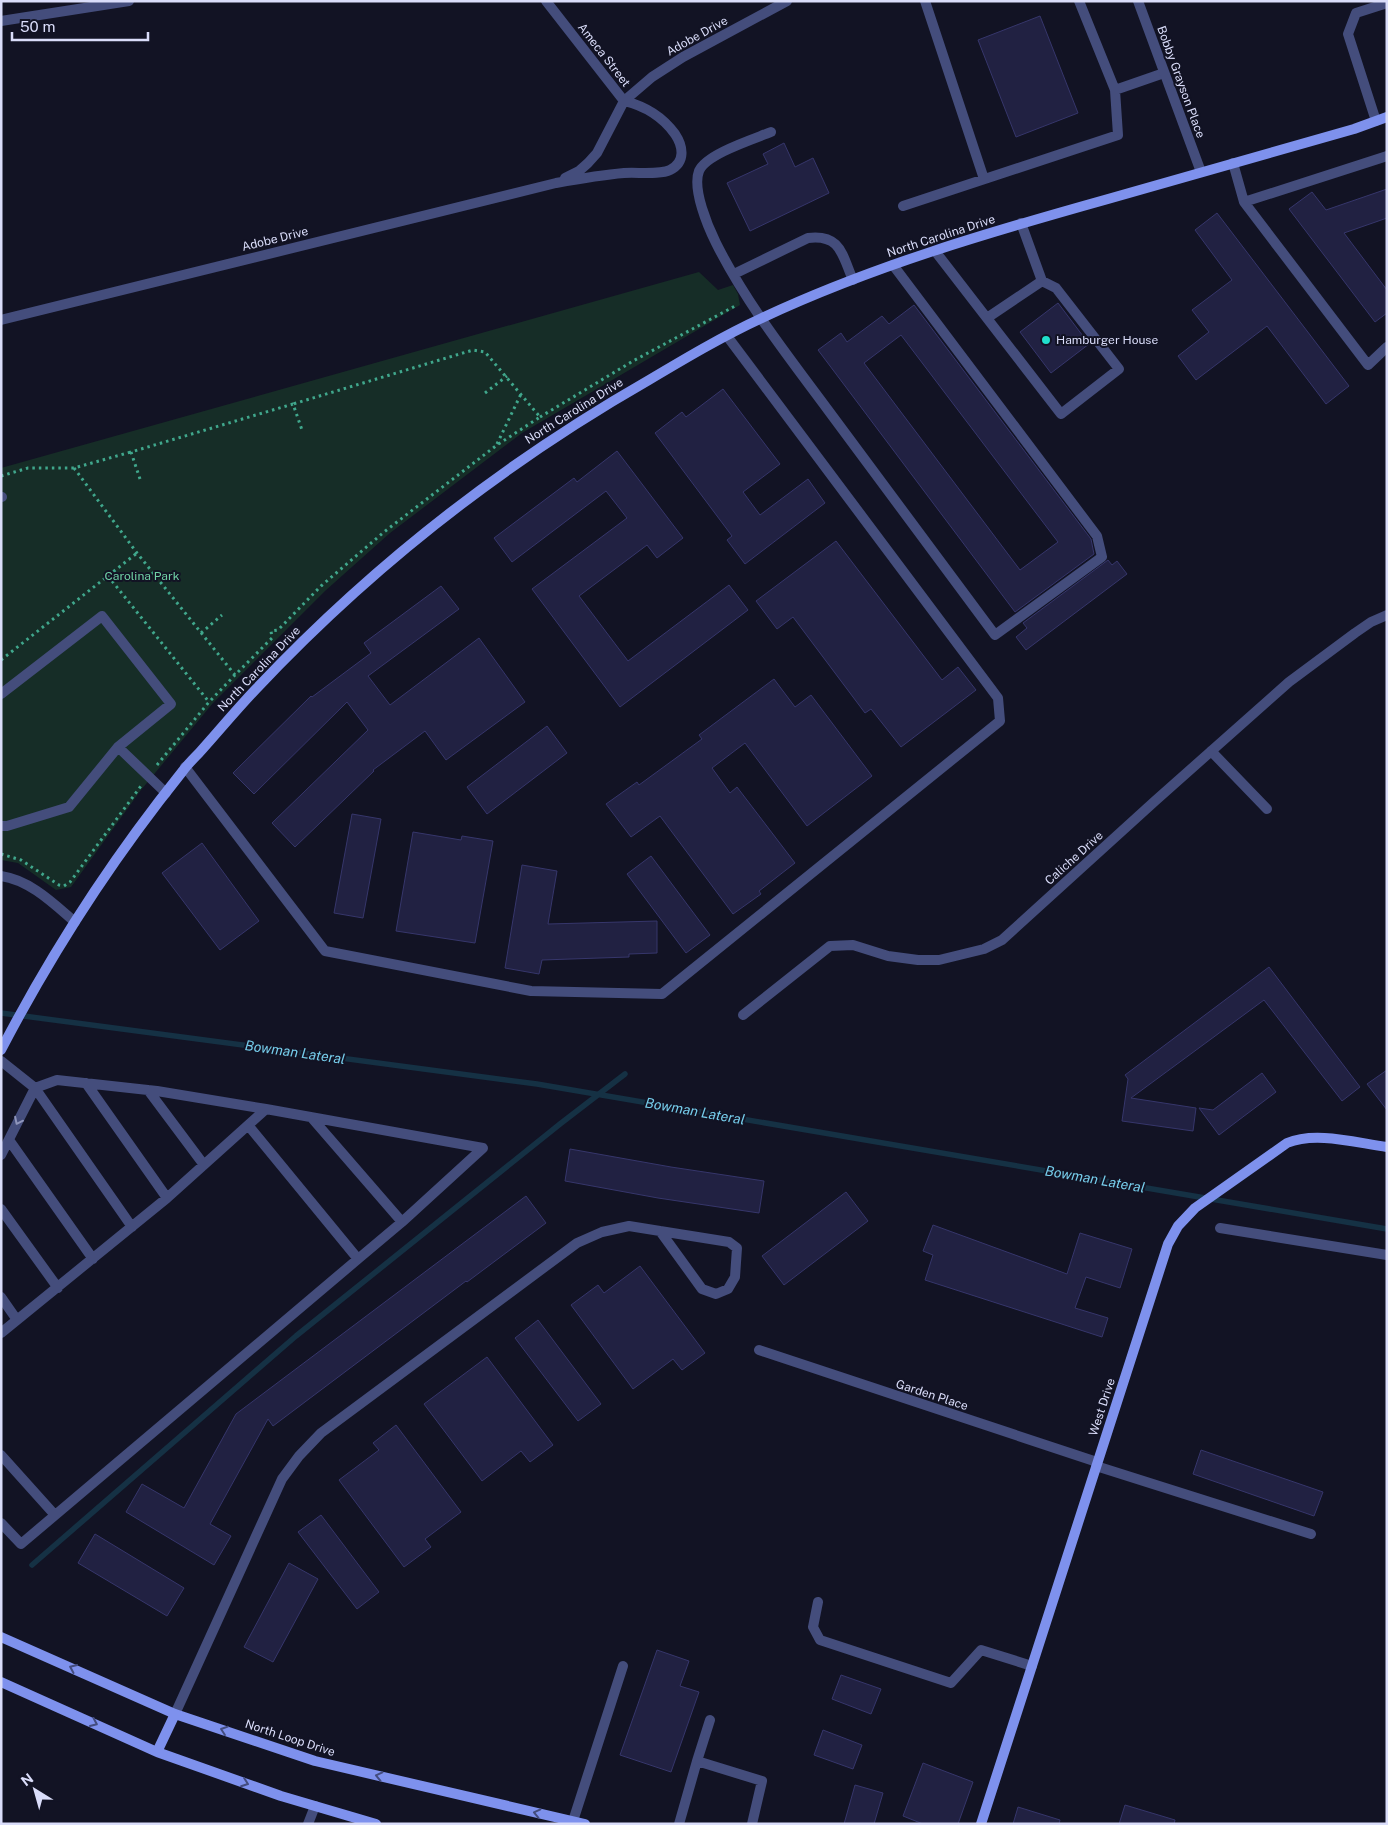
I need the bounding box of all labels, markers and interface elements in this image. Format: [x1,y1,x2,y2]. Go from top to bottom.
scale bar [12,10,149,42]
street label: Adobe Drive [664,13,730,59]
text: 50 m [20,18,55,35]
street label: Ameca Street [575,20,633,90]
street label: Bobby Grayson Place [1154,24,1208,140]
street label: North Carolina Drive [885,212,997,260]
street label: Adobe Drive [240,224,310,254]
place label: Hamburger House [1056,333,1158,347]
marker: Hamburger House [1040,334,1052,346]
street label: North Carolina Drive [522,375,626,447]
park label: Carolina Park [105,569,180,583]
street label: North Carolina Drive [215,623,303,714]
street label: Caliche Drive [1042,828,1106,888]
water label: Bowman Lateral [244,1037,346,1067]
water label: Bowman Lateral [644,1094,746,1128]
one-way arrow [14,1116,24,1125]
water label: Bowman Lateral [1044,1162,1146,1196]
street label: West Drive [1086,1376,1118,1438]
street label: Garden Place [894,1377,970,1413]
one-way arrow [69,1664,78,1675]
one-way arrow [89,1717,98,1728]
street label: North Loop Drive [243,1717,337,1759]
one-way arrow [220,1726,228,1736]
north arrow [10,1765,60,1815]
text: N [18,1770,36,1789]
one-way arrow [375,1771,384,1782]
one-way arrow [240,1777,249,1787]
one-way arrow [533,1808,542,1819]

